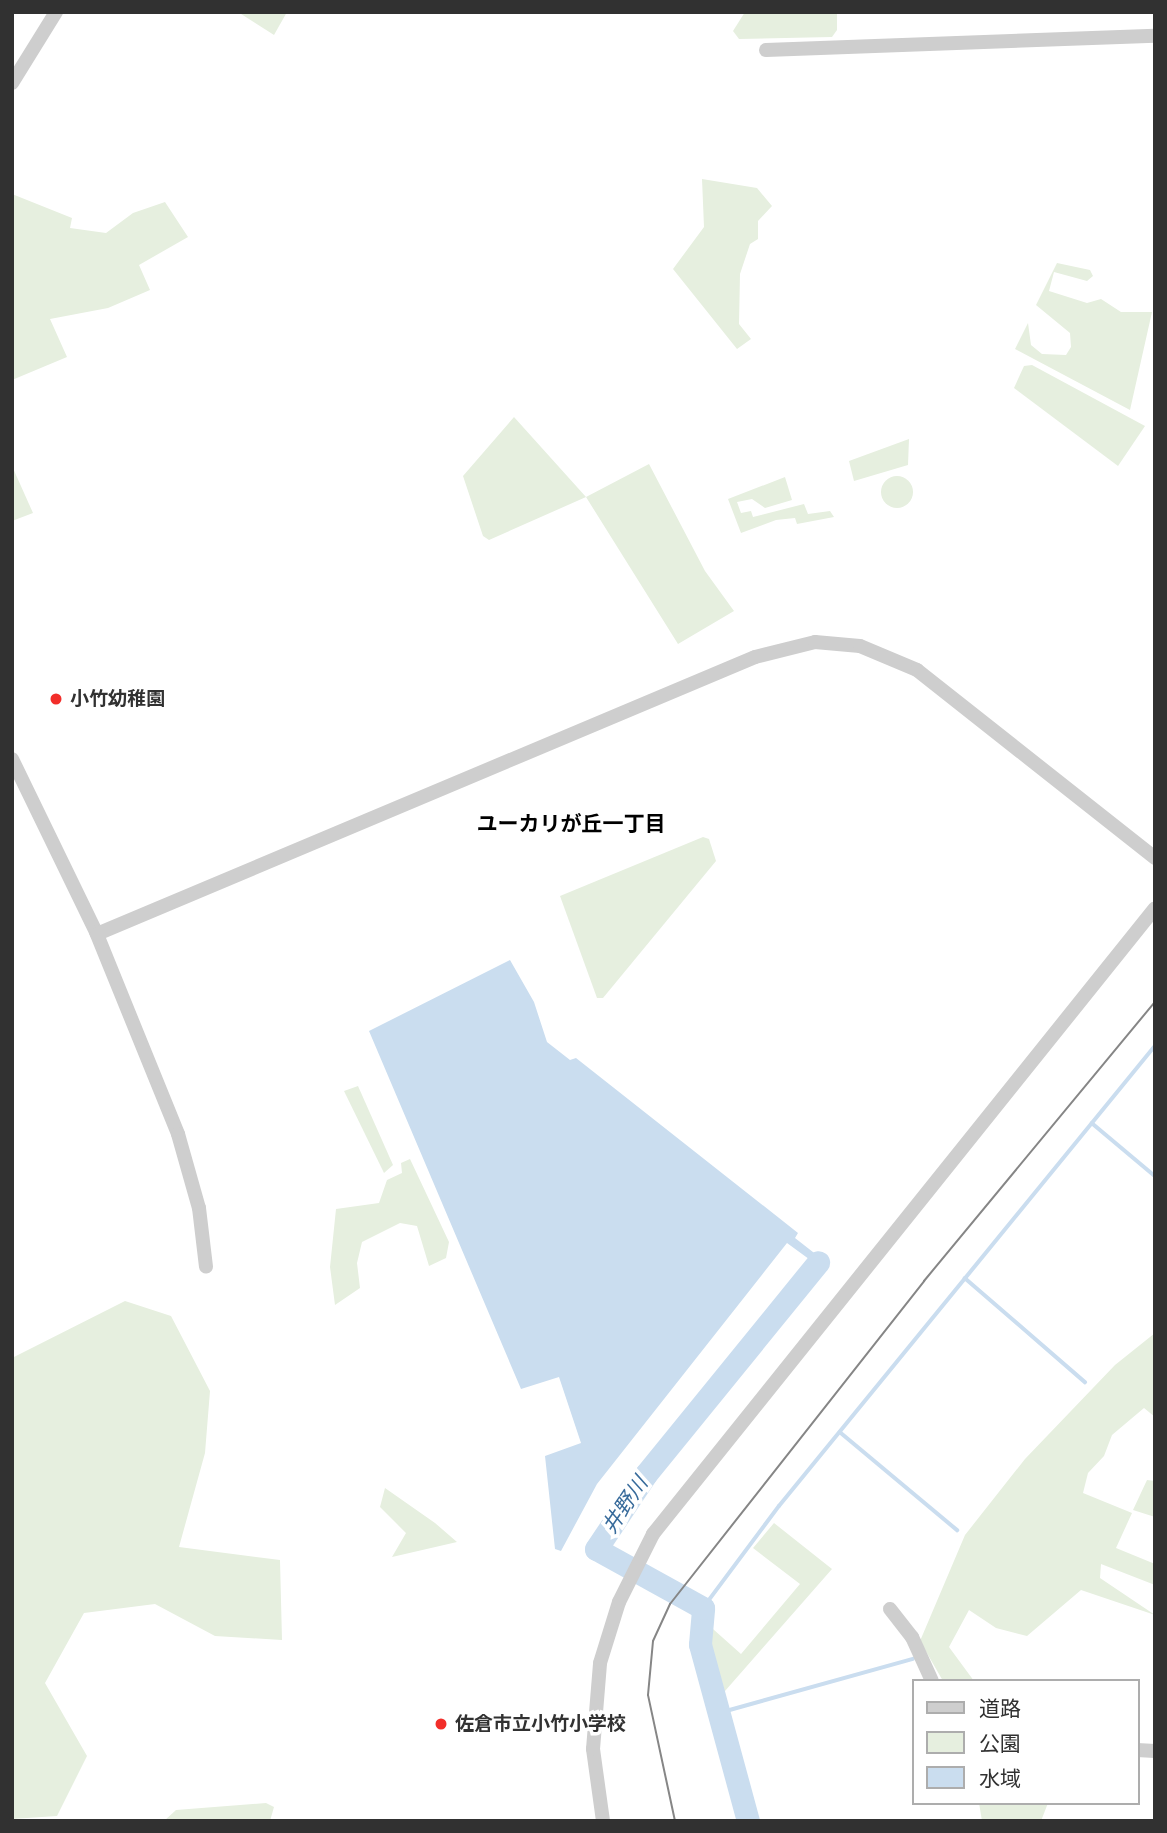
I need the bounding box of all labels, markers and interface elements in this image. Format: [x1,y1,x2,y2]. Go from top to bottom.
place label: 小竹幼稚園 [70,688,165,710]
marker: 小竹幼稚園 [48,691,64,707]
district label: ユーカリが丘一丁目 [477,811,665,837]
water label: 井野川 [597,1472,653,1538]
legend [912,1679,1139,1805]
text: 道路 [979,1695,1021,1723]
place label: 佐倉市立小竹小学校 [455,1713,626,1735]
marker: 佐倉市立小竹小学校 [433,1716,449,1732]
text: 公園 [979,1730,1021,1758]
text: 水域 [979,1765,1021,1793]

